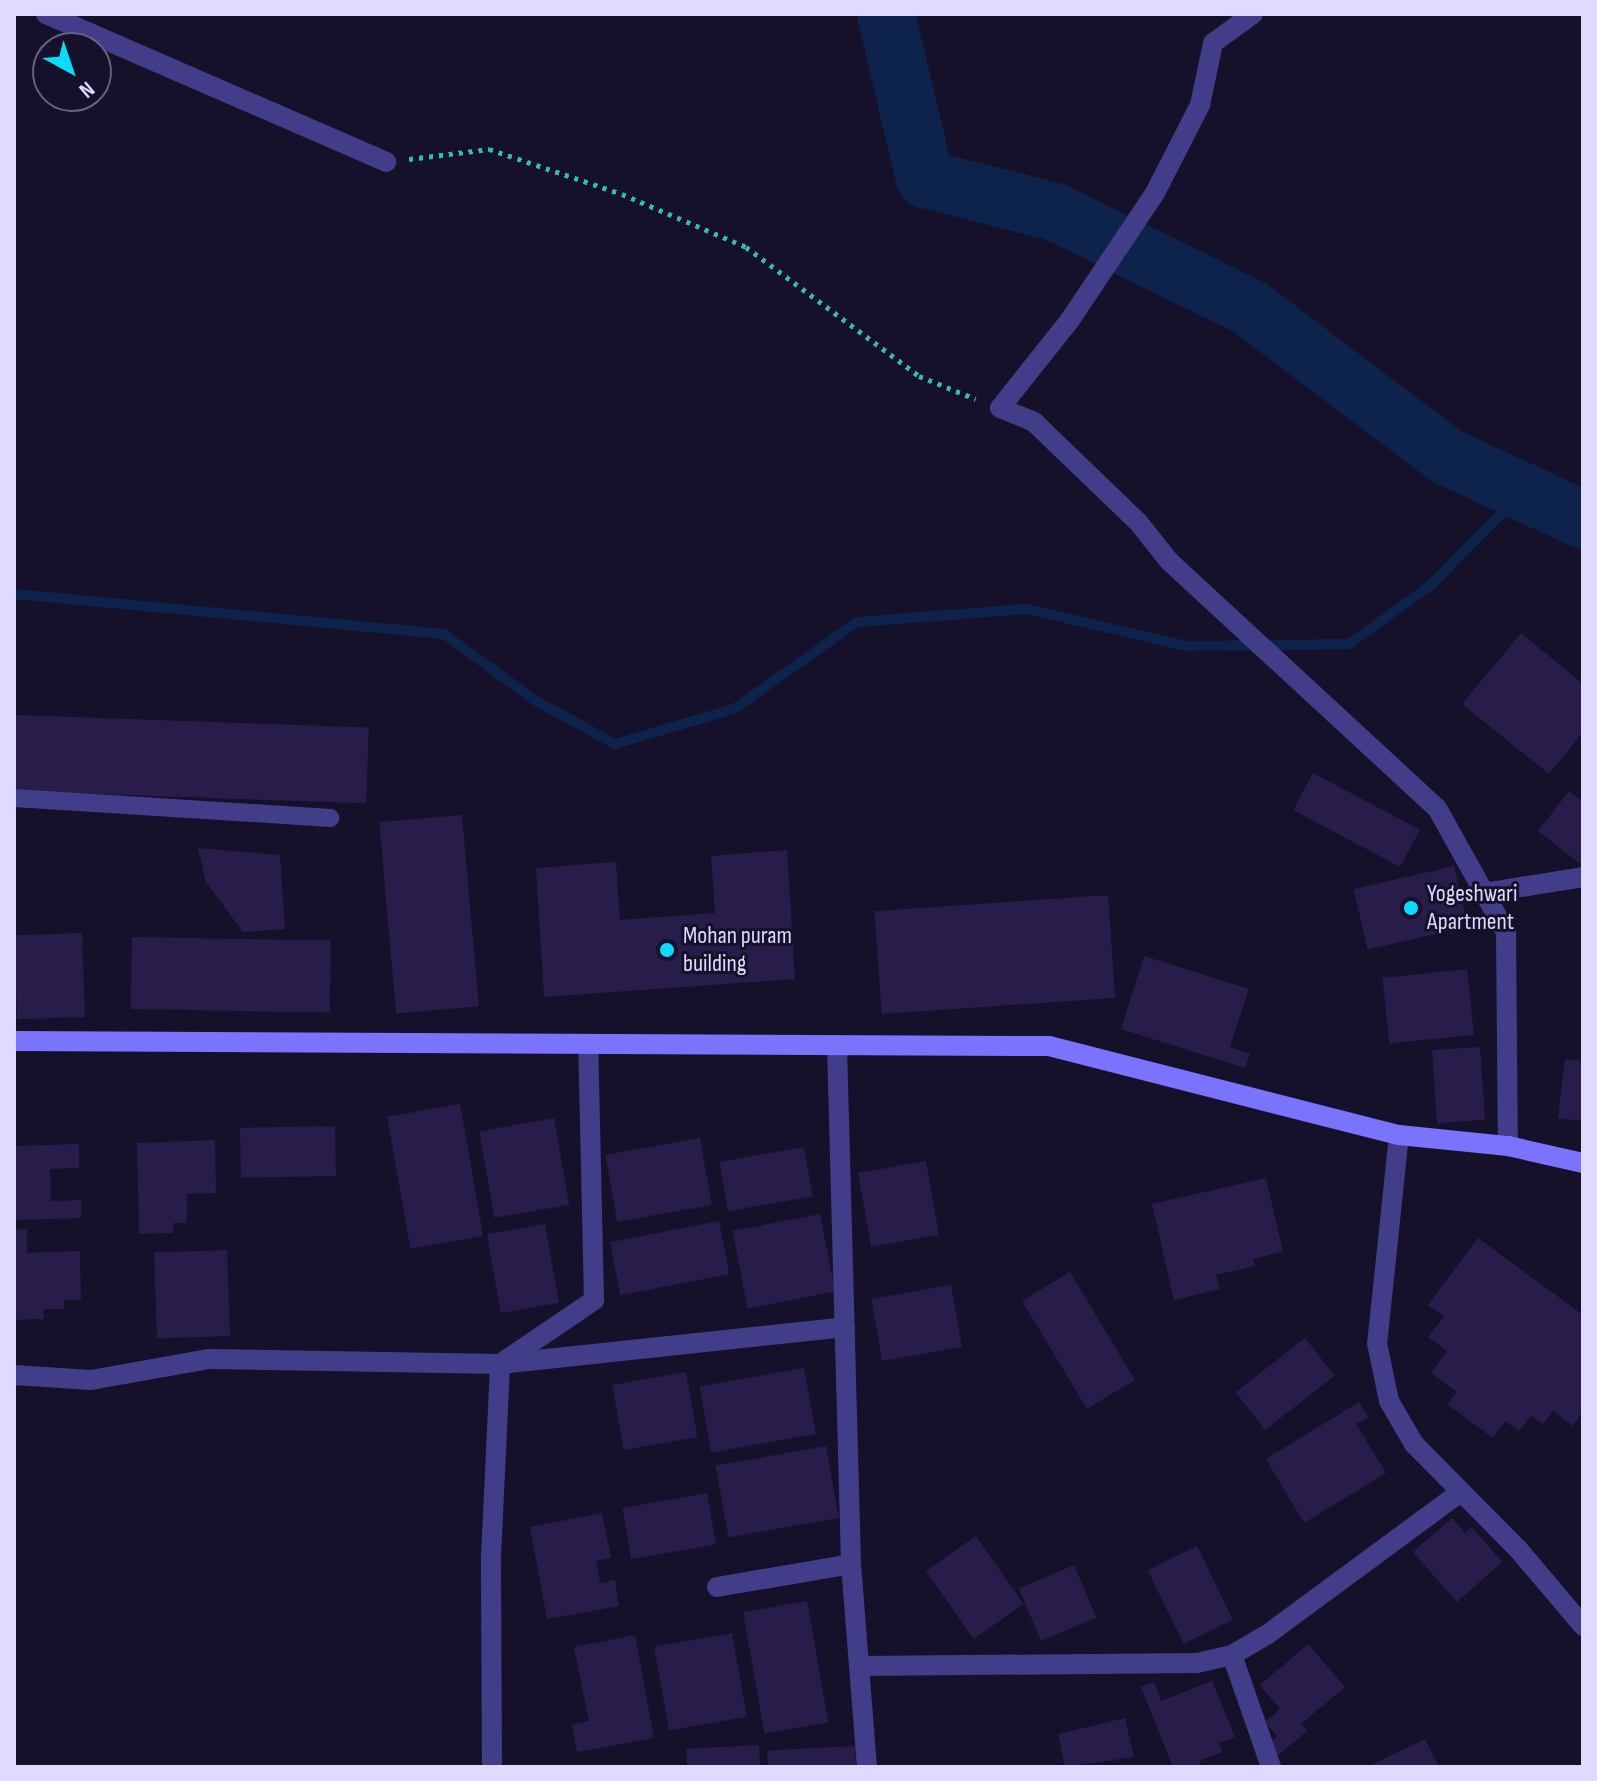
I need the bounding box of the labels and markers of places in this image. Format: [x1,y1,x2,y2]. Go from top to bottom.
place label: Yogeshwari Apartment [1427,880,1517,936]
marker: Yogeshwari Apartment [1402,899,1420,917]
place label: Mohan puram building [683,922,792,978]
marker: Mohan puram building [658,941,676,959]

